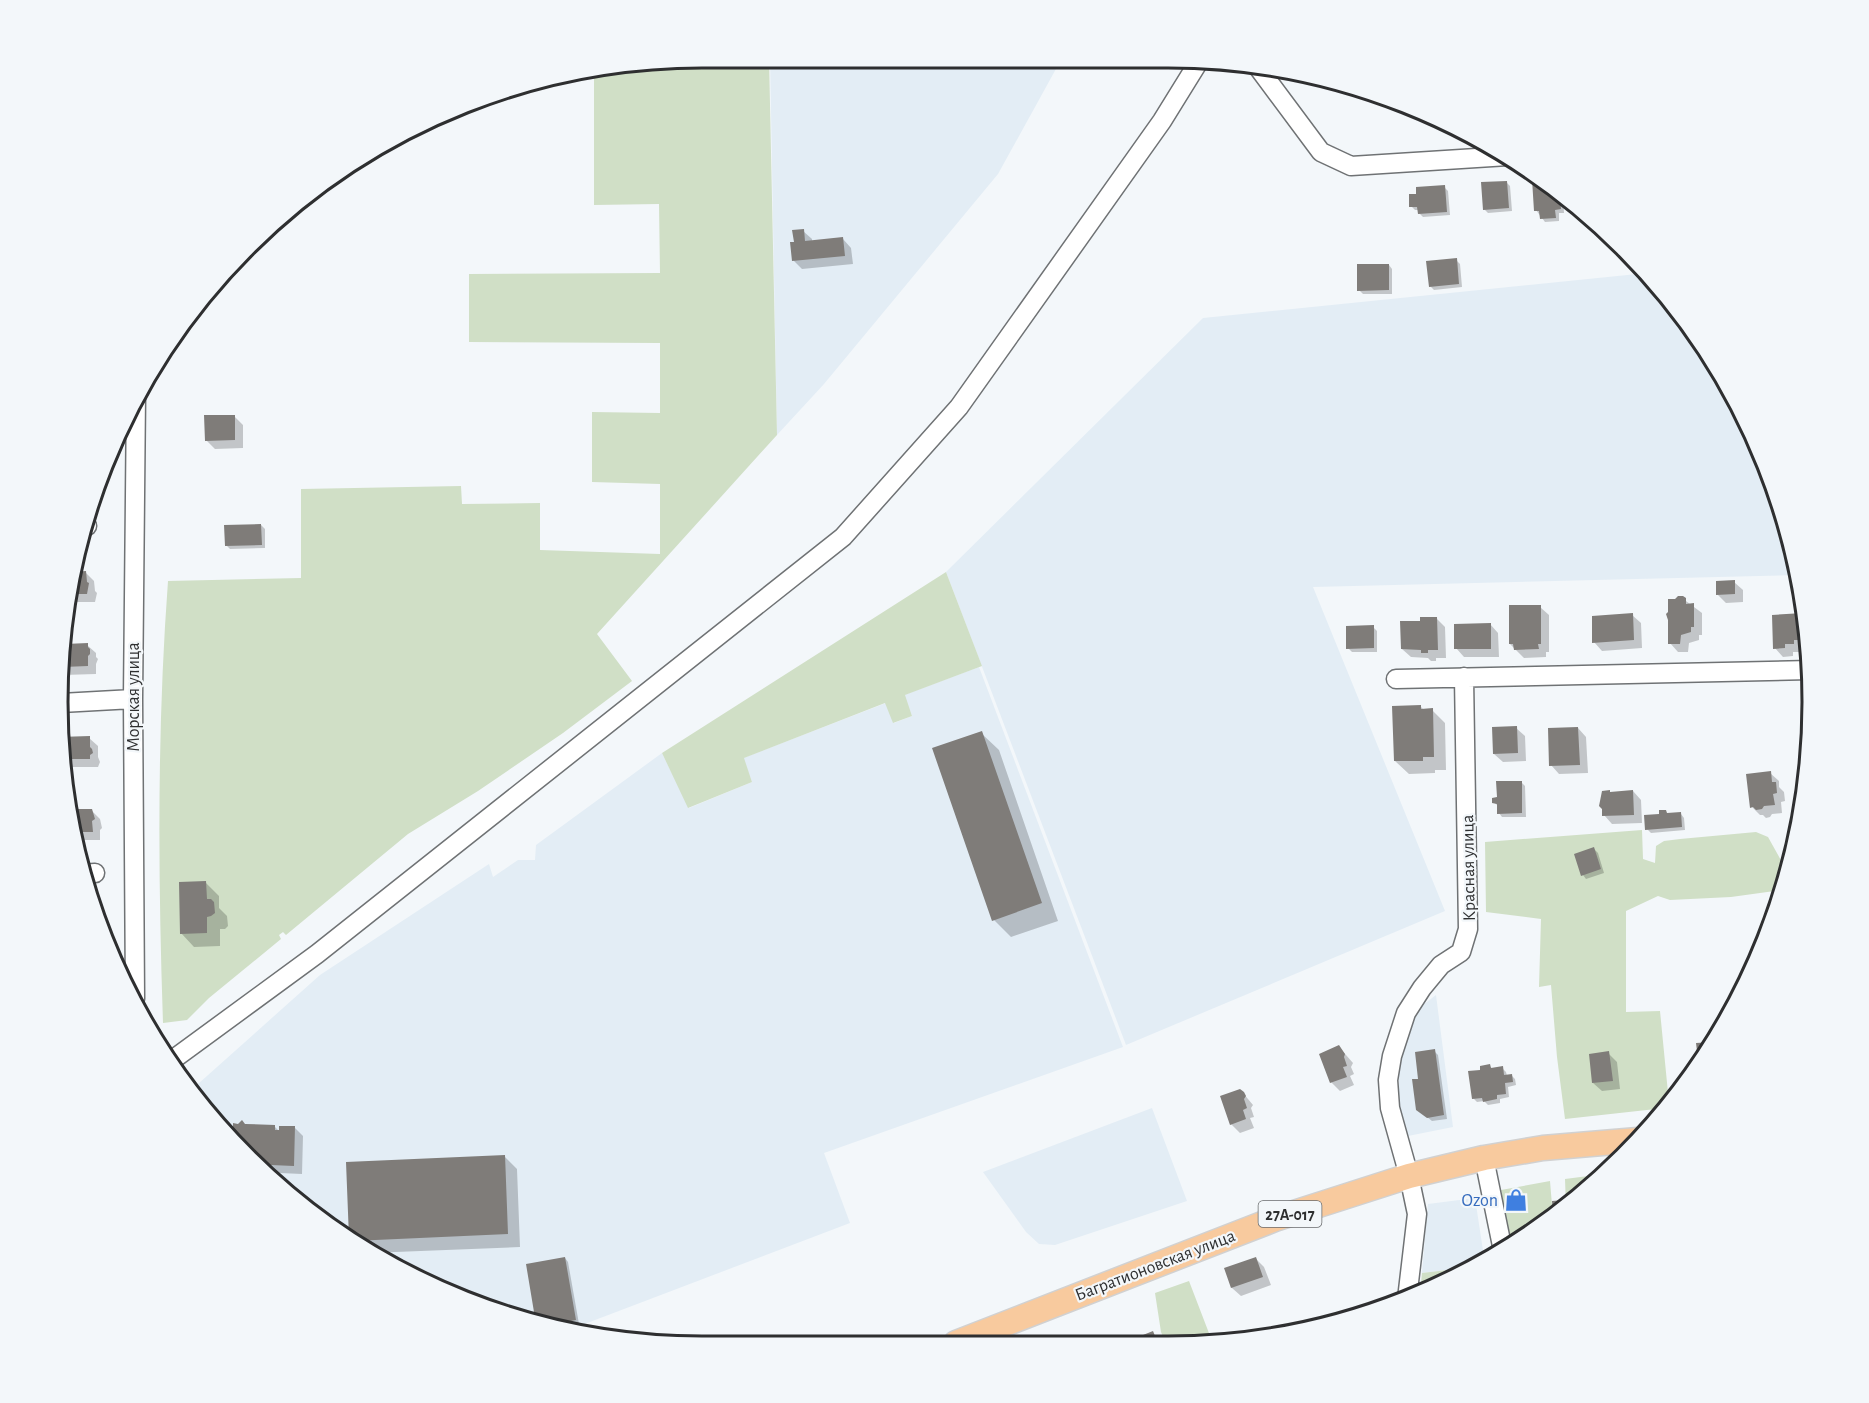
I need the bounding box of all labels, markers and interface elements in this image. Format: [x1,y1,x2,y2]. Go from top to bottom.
street label: Морская улица [125,642,143,752]
street label: Красная улица [1459,815,1479,921]
shop icon: Ozon [1503,1187,1529,1213]
place label: Ozon [1461,1192,1498,1210]
road number: 27А-017 [1258,1201,1322,1227]
street label: Багратионовская улица [1073,1227,1238,1305]

